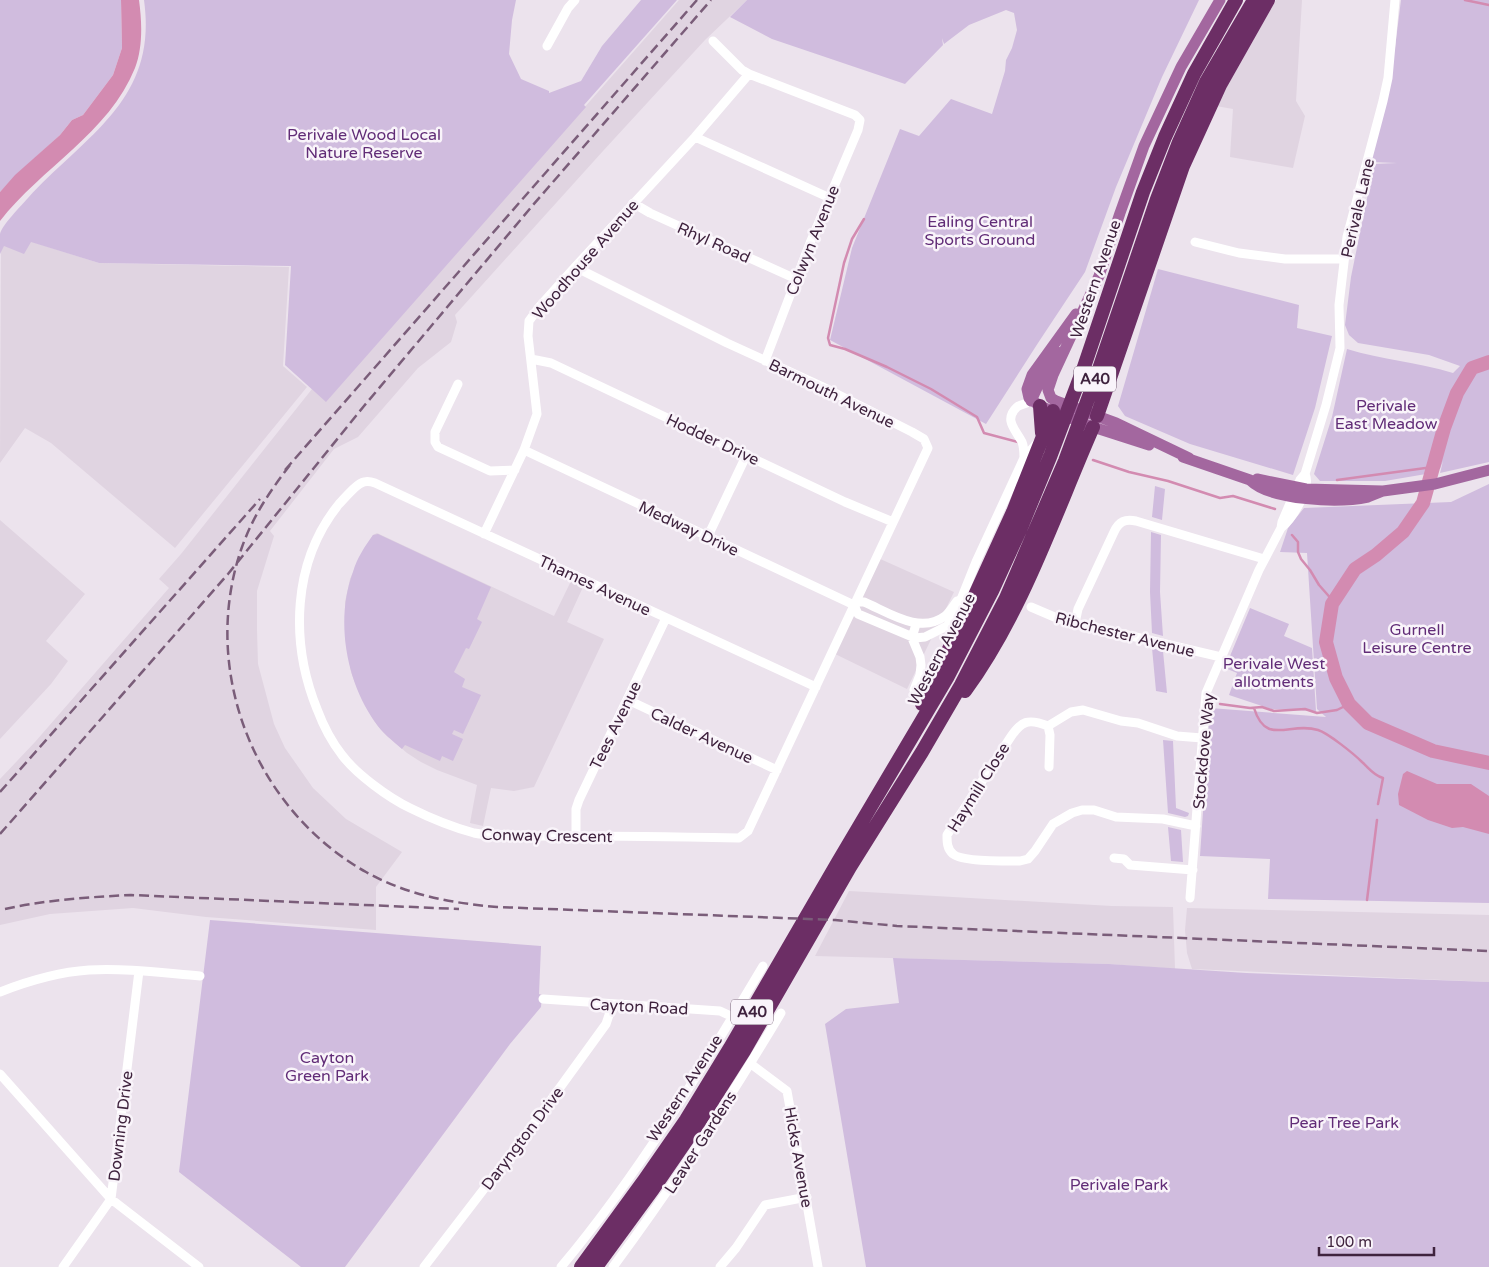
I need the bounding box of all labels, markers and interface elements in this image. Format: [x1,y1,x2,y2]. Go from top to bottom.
park label: Perivale Wood Local Nature Reserve [287,125,441,163]
street label: Perivale Lane [1337,157,1379,260]
street label: Colwyn Avenue [782,182,844,298]
street label: Woodhouse Avenue [528,196,643,324]
park label: Ealing Central Sports Ground [925,212,1035,250]
street label: Western Avenue [1066,217,1126,341]
street label: Rhyl Road [674,218,753,268]
street label: Barmouth Avenue [765,355,898,433]
road number: A40 [1074,366,1116,392]
park label: Perivale East Meadow [1335,396,1438,434]
street label: Hodder Drive [663,410,762,470]
street label: Medway Drive [635,497,742,561]
street label: Thames Avenue [535,551,654,621]
street label: Western Avenue [904,590,980,709]
street label: Ribchester Avenue [1053,608,1197,662]
park label: Gurnell Leisure Centre [1362,620,1472,658]
park label: Perivale West allotments [1223,654,1325,692]
street label: Tees Avenue [586,678,646,773]
street label: Stockdove Way [1189,692,1219,810]
street label: Calder Avenue [647,703,756,768]
street label: Haymill Close [943,739,1014,836]
street label: Conway Crescent [481,825,613,847]
street label: Cayton Road [589,994,689,1020]
road number: A40 [731,1000,773,1024]
street label: Western Avenue [643,1031,727,1146]
park label: Cayton Green Park [285,1048,369,1086]
street label: Downing Drive [104,1070,138,1182]
street label: Daryngton Drive [477,1083,568,1194]
street label: Leaver Gardens [660,1087,741,1198]
street label: Hicks Avenue [779,1105,817,1209]
park label: Pear Tree Park [1289,1113,1399,1133]
park label: Perivale Park [1070,1175,1169,1195]
scale bar [1319,1224,1434,1256]
text: 100 m [1326,1233,1372,1251]

